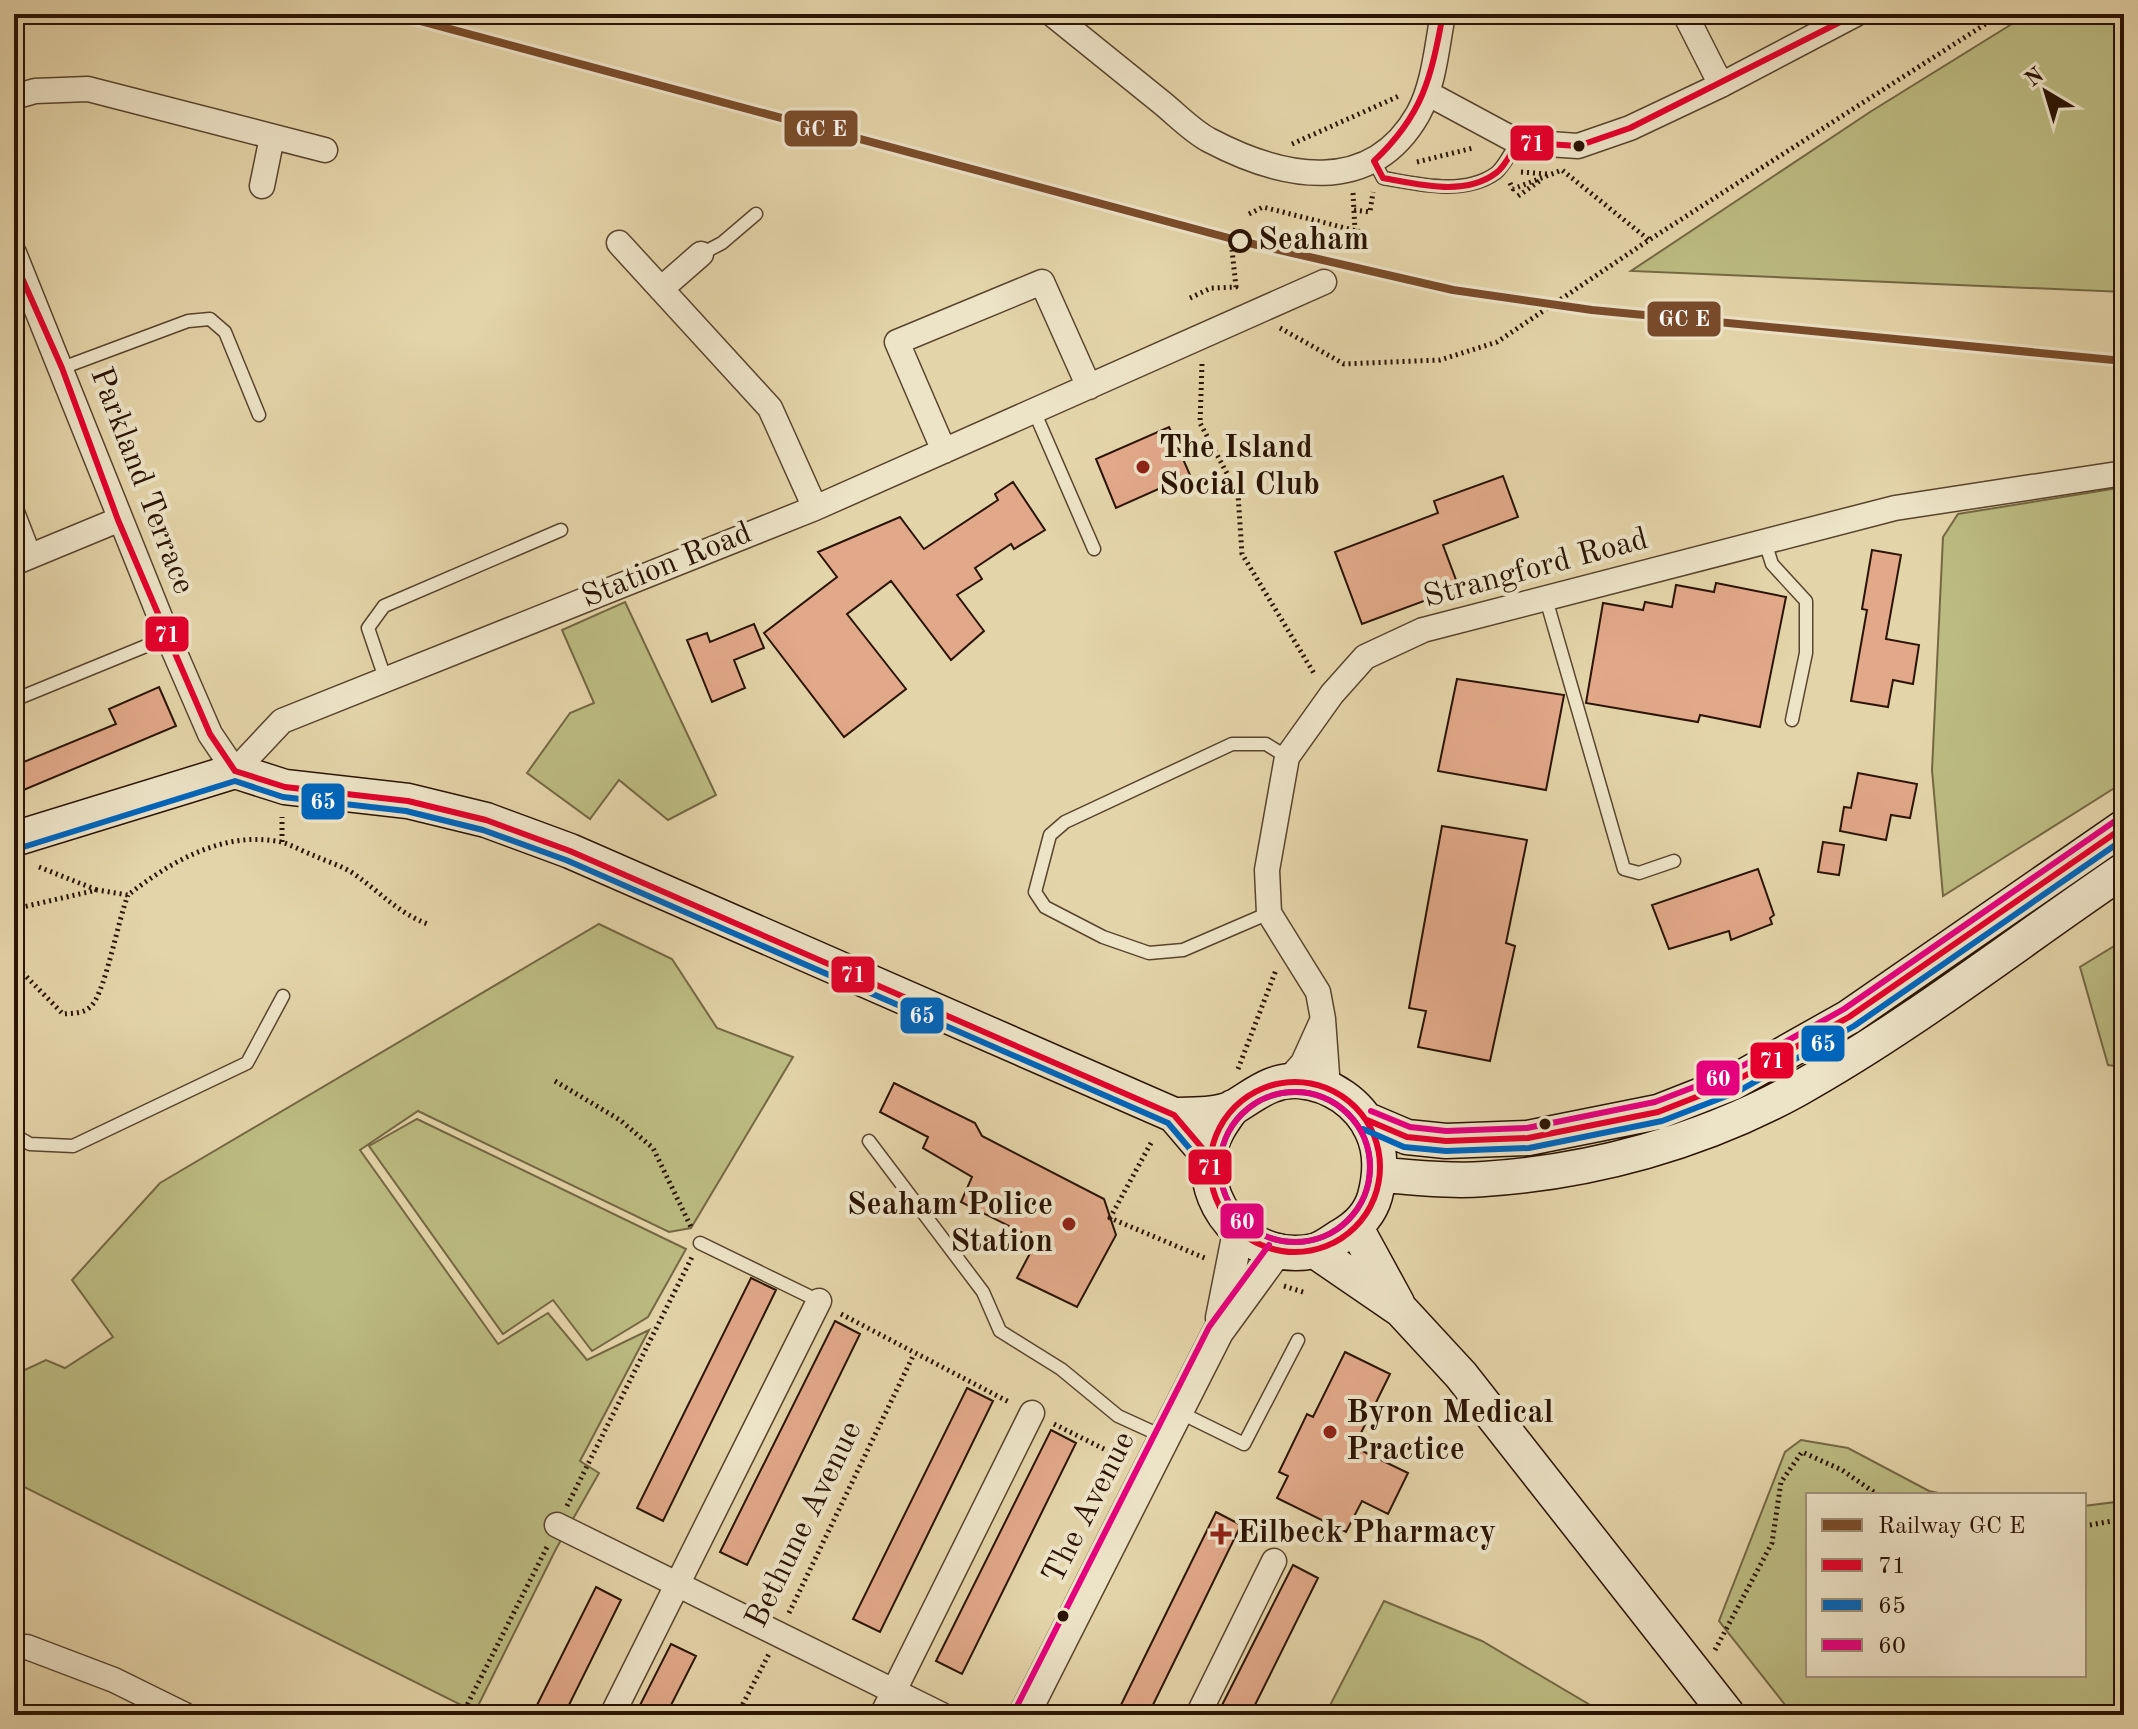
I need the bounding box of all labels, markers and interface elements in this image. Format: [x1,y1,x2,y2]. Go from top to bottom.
north arrow [2006,52,2086,132]
text: N [2022,64,2048,92]
line badge: GC E [783,109,859,148]
text: GC E [795,119,847,141]
line badge: 71 [1509,124,1555,162]
text: 71 [1519,134,1545,156]
unlabelled marker [1571,138,1587,154]
place label: Seaham [1258,225,1369,257]
marker: Seaham [1229,230,1251,252]
line badge: GC E [1646,300,1722,338]
text: GC E [1658,309,1710,331]
street label: Parkland Terrace [83,363,199,599]
place label: The Island Social Club [1159,433,1320,502]
marker: The Island Social Club [1134,458,1152,476]
street label: Station Road [578,517,756,615]
street label: Strangford Road [1420,524,1652,614]
line badge: 71 [144,615,190,653]
text: 71 [154,625,180,647]
line badge: 65 [300,782,346,821]
text: 65 [310,792,336,814]
line badge: 71 [830,955,876,994]
text: 71 [840,965,866,987]
line badge: 65 [899,996,945,1035]
text: 65 [909,1006,935,1028]
line badge: 65 [1800,1024,1846,1063]
text: 65 [1810,1034,1836,1056]
line badge: 71 [1749,1041,1795,1080]
text: 71 [1759,1051,1785,1073]
line badge: 60 [1695,1059,1741,1097]
text: 60 [1705,1069,1731,1091]
unlabelled marker [1537,1116,1553,1132]
line badge: 71 [1187,1148,1233,1186]
text: 71 [1197,1158,1223,1180]
place label: Seaham Police Station [847,1190,1053,1259]
line badge: 60 [1219,1202,1265,1240]
text: 60 [1229,1212,1255,1234]
marker: Seaham Police Station [1060,1215,1078,1233]
place label: Byron Medical Practice [1346,1398,1554,1467]
street label: Bethune Avenue [741,1417,869,1633]
marker: Byron Medical Practice [1321,1423,1339,1441]
street label: The Avenue [1038,1427,1142,1589]
legend [1806,1493,2086,1677]
text: Railway GC E [1878,1515,2025,1539]
place label: Eilbeck Pharmacy [1237,1518,1496,1550]
marker: Eilbeck Pharmacy [1212,1525,1230,1543]
text: 71 [1878,1555,1906,1579]
text: 65 [1878,1595,1906,1619]
unlabelled marker [1055,1608,1071,1624]
text: 60 [1878,1635,1906,1659]

